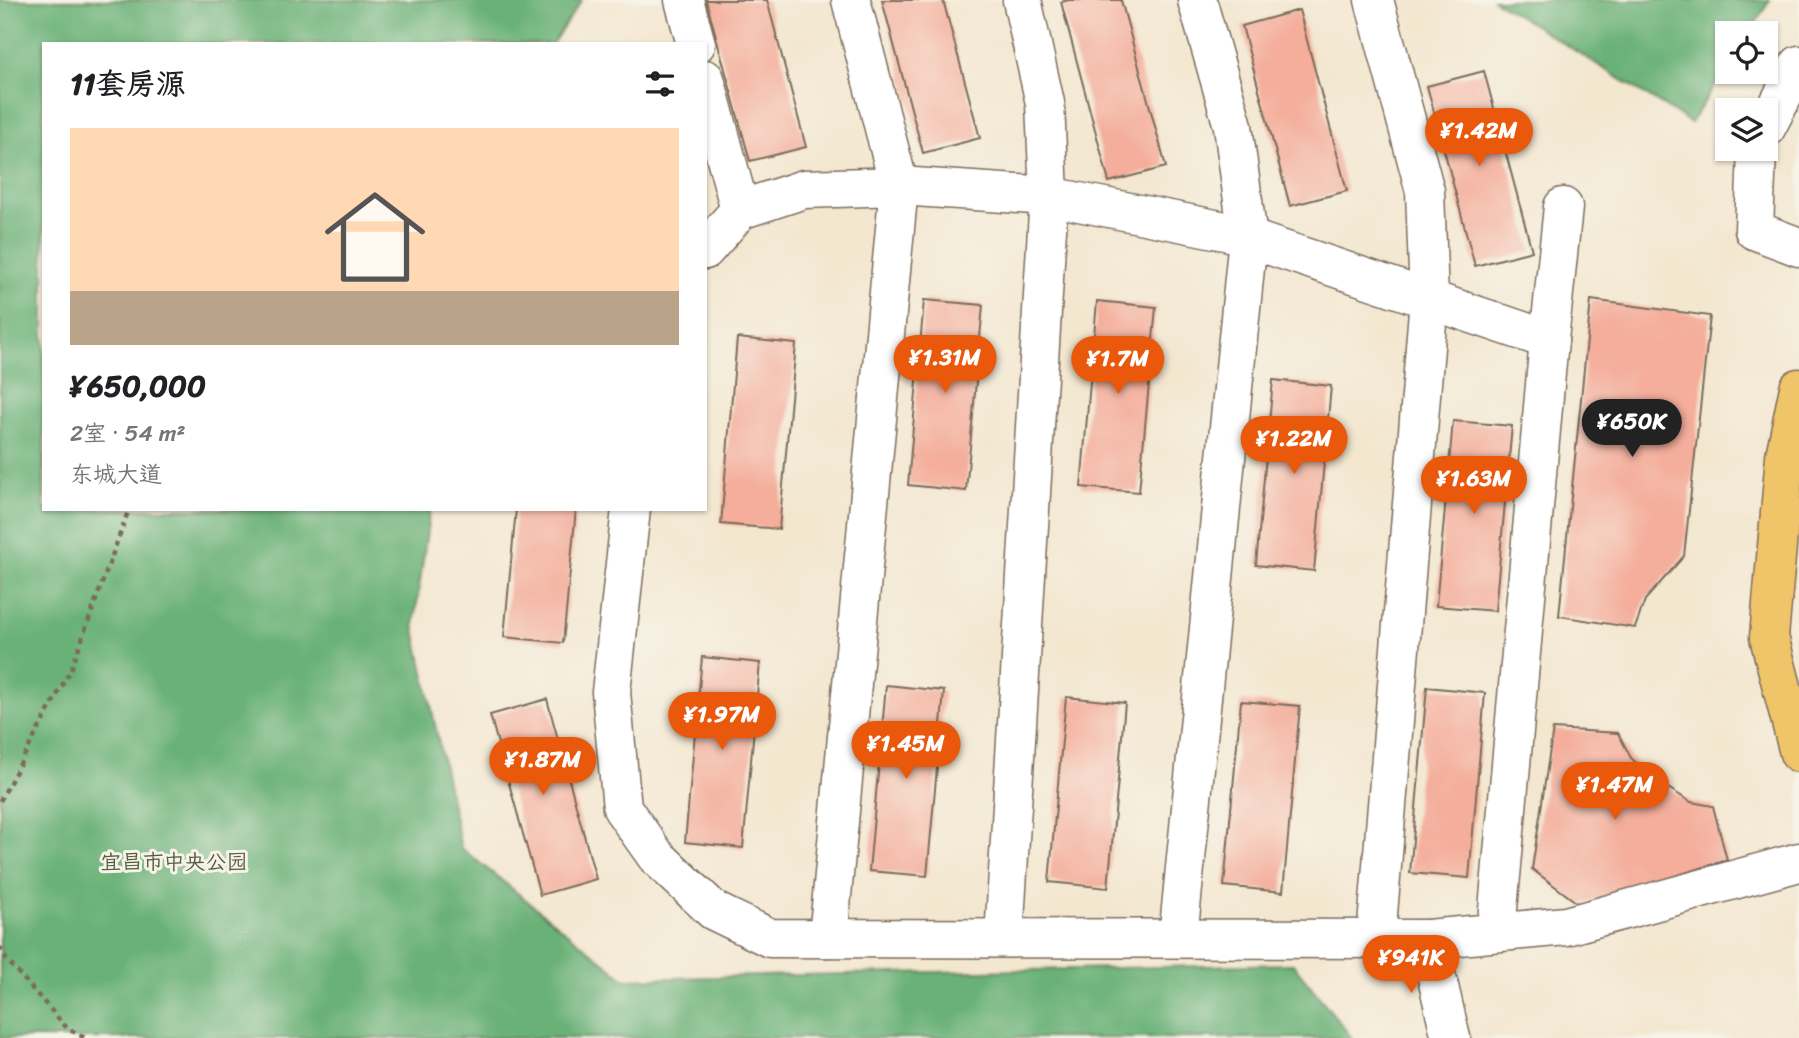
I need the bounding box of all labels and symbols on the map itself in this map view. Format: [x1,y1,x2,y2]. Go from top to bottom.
pin: ¥1.42M [1422,108,1536,168]
pin: ¥1.31M [888,336,1002,395]
pin: ¥1.7M [1069,336,1167,396]
pin: ¥650K [1583,400,1681,459]
pin: ¥1.22M [1237,416,1351,476]
pin: ¥1.63M [1417,456,1531,516]
pin: ¥1.97M [665,692,779,752]
pin: ¥1.45M [849,722,963,781]
pin: ¥1.87M [486,738,600,797]
pin: ¥1.47M [1558,762,1672,822]
park label: 宜昌市中央公园 [101,843,248,881]
pin: ¥941K [1362,936,1460,995]

